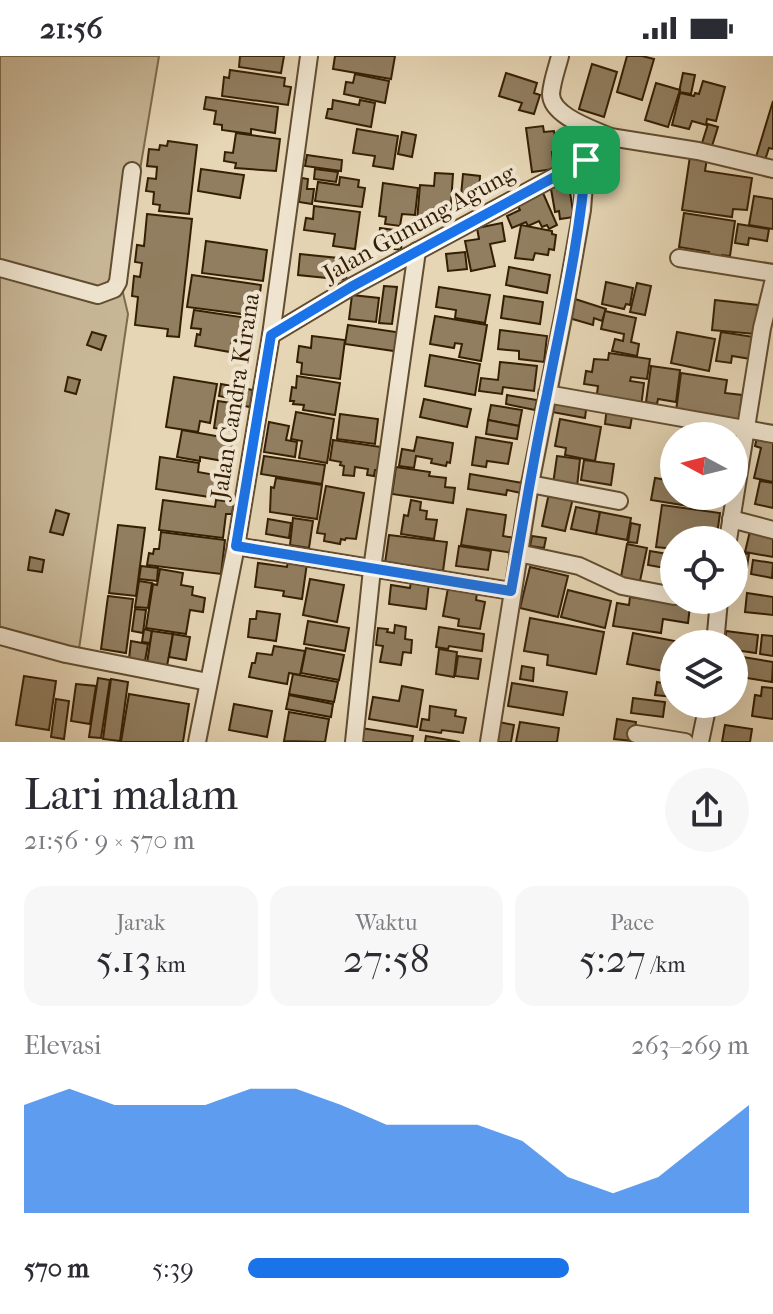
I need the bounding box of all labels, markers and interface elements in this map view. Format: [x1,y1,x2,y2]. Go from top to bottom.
text: 21:56 [40,11,103,46]
pin [552,126,620,194]
icon: arrive [564,138,608,182]
street label: Jalan Gunung Agung [316,158,521,288]
street label: Jalan Candra Kirana [205,290,265,503]
north arrow [660,422,748,510]
map controls [660,422,748,718]
button: locate [660,526,748,614]
button: layers [660,630,748,718]
button: share [665,768,749,852]
text: Lari malam [24,769,238,820]
text: 21:56 · 9 × 570 m [24,825,195,856]
text: Jarak [116,910,165,936]
text: Waktu [356,910,417,936]
text: Pace [610,910,654,936]
text: 5.13 [96,936,151,982]
text: 27:58 [343,936,430,982]
text: 5:27 [579,936,646,982]
text: km [151,952,186,978]
text: /km [646,952,685,978]
text: Elevasi [24,1030,102,1061]
text: 263–269 m [631,1030,749,1061]
text: 570 m [24,1253,89,1284]
text: 5:39 [152,1253,194,1284]

